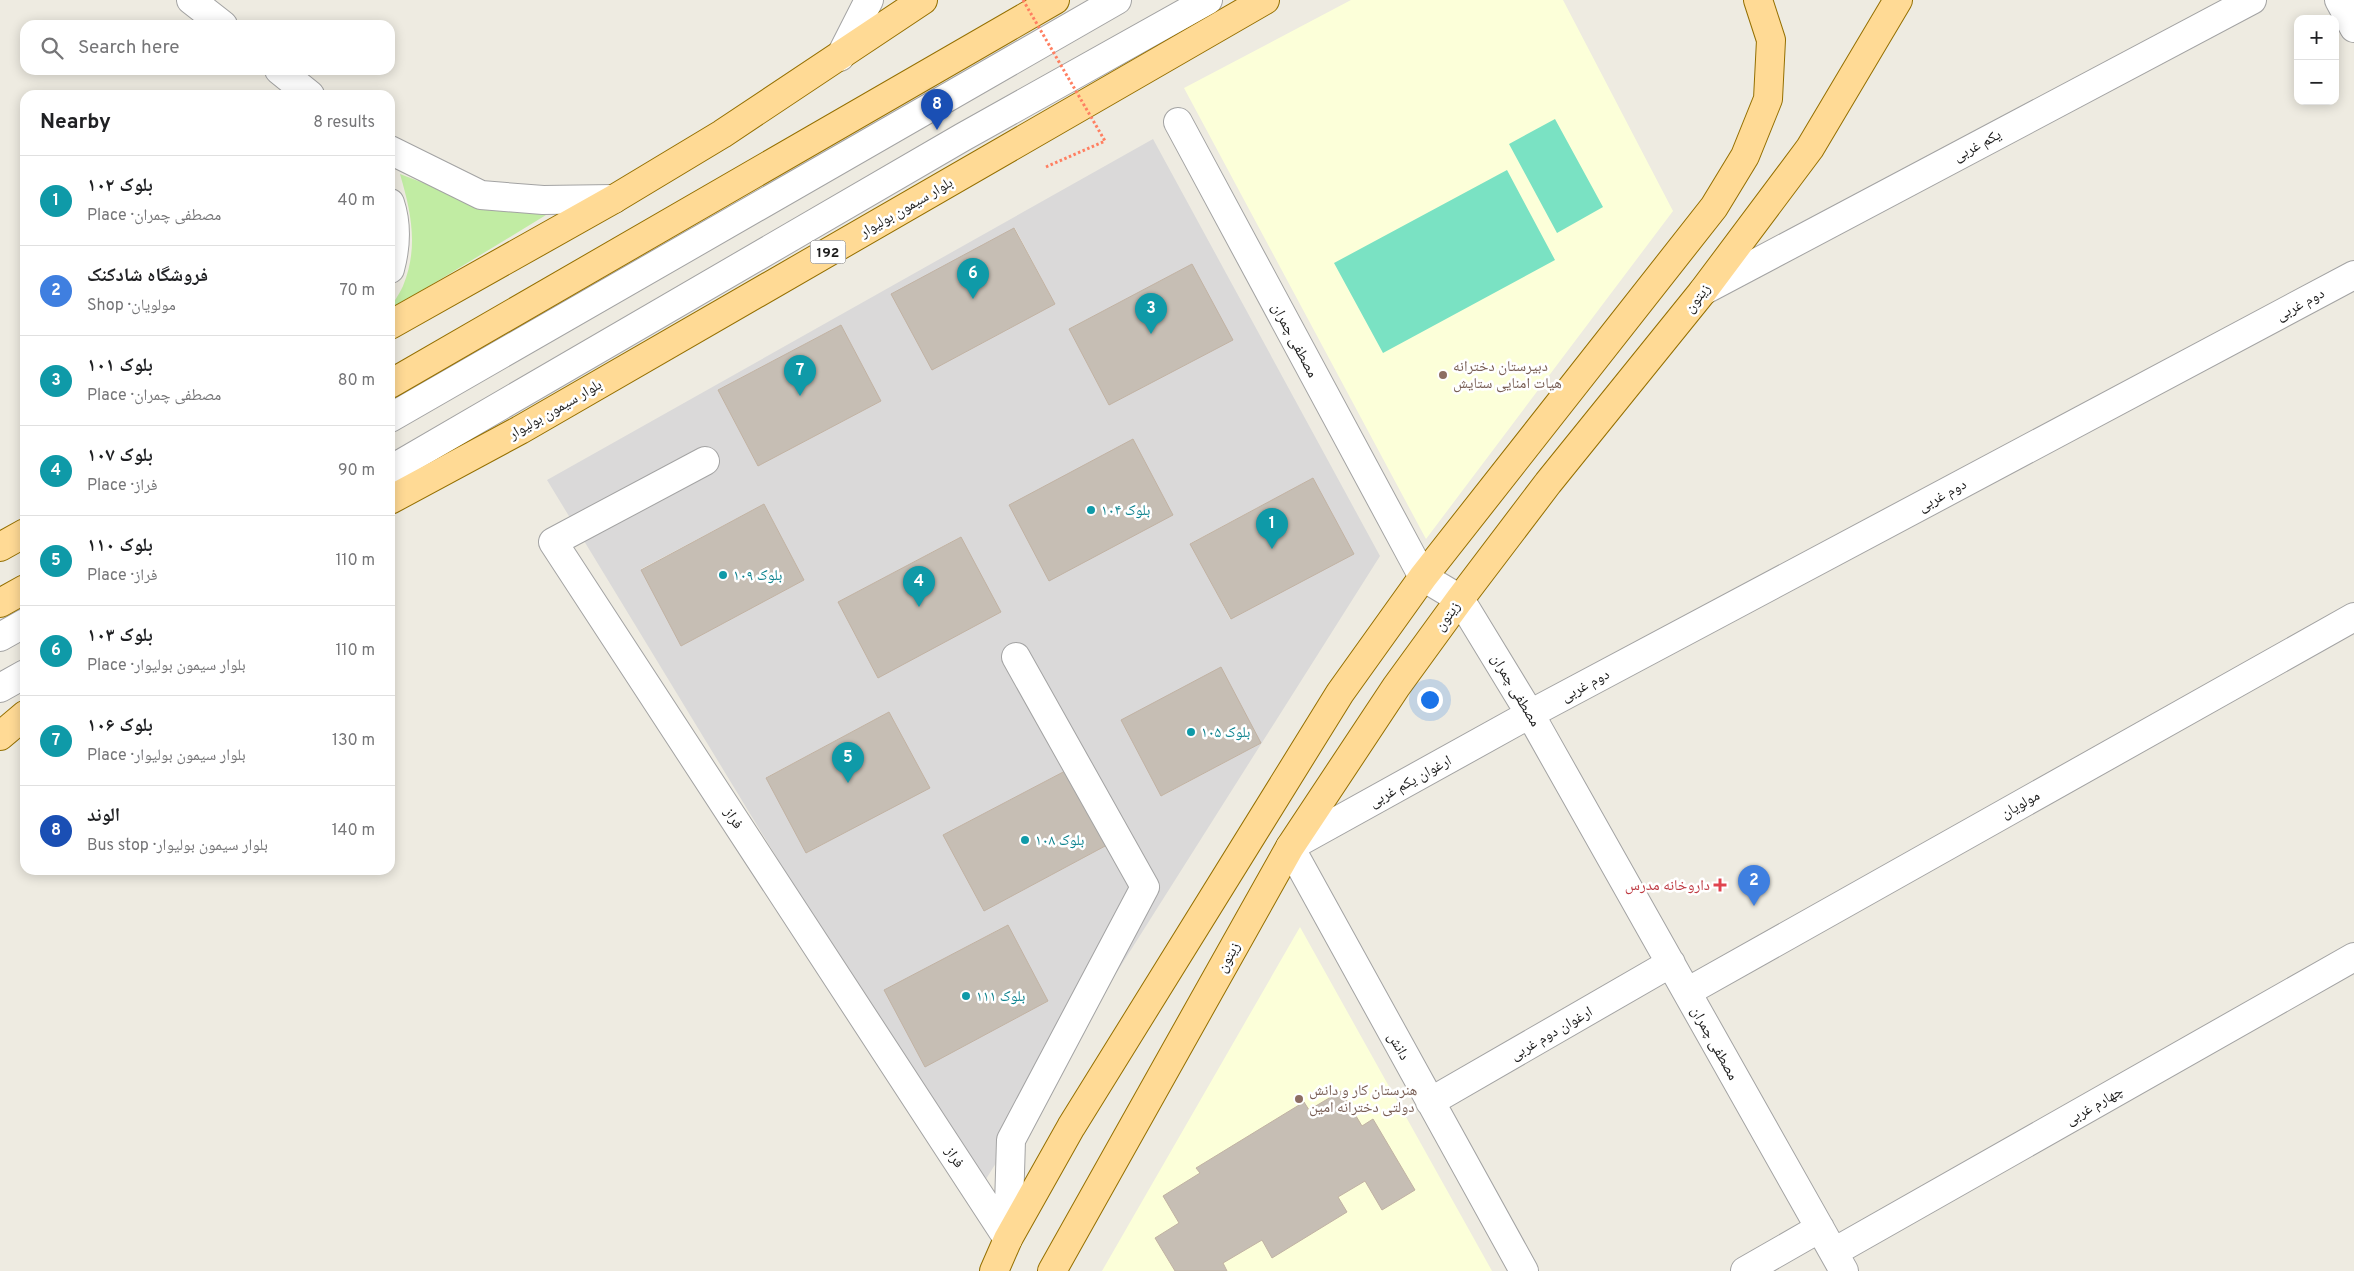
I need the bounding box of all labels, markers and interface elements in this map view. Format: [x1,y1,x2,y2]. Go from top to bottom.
map controls [2294,15,2339,105]
button: + [2294,15,2339,60]
search box [20,20,395,75]
icon: search [38,34,66,62]
text: Search here [78,36,180,60]
button: − [2294,60,2339,105]
pin: 8 [921,89,953,130]
text: Nearby [40,109,111,136]
text: 8 results [313,113,375,133]
street label: یکم غربی [1950,126,2005,167]
text: بلوک ۱۰۲ [87,174,153,198]
street label: بلوار سیمون بولیوار [856,174,957,243]
text: 1 [53,191,59,211]
text: 40 m [337,191,375,211]
text: Place · مصطفی چمران [87,206,221,226]
road number: 192 [810,240,846,264]
pin: 6 [957,258,989,299]
text: فروشگاه شادکنک [87,264,208,288]
street label: زیتون [1681,280,1716,317]
text: 2 [51,281,61,301]
text: 70 m [340,281,375,301]
street label: دوم غربی [2273,285,2328,326]
pin: 3 [1135,293,1167,334]
text: Shop · مولویان [87,296,176,316]
street label: مصطفی چمران [1266,300,1321,381]
text: بلوک ۱۰۱ [87,354,153,378]
pin: 7 [784,355,816,396]
place label: دبیرستان دخترانه هیات امنایی ستایش [1453,358,1562,394]
marker: دبیرستان دخترانه هیات امنایی ستایش [1437,369,1449,381]
text: 3 [51,371,61,391]
text: 80 m [338,371,375,391]
street label: بلوار سیمون بولیوار [505,376,606,445]
text: Place · مصطفی چمران [87,386,221,406]
text: بلوک ۱۰۷ [87,444,153,468]
text: 4 [51,461,61,481]
text: 90 m [338,461,375,481]
text: Place · فراز [87,476,157,496]
street label: دوم غربی [1915,476,1970,517]
place label: بلوک ۱۰۴ [1101,502,1150,521]
marker: بلوک ۱۰۴ [1085,504,1097,516]
pin: 1 [1256,508,1288,549]
text: بلوک ۱۱۰ [87,534,153,558]
text: 5 [51,551,61,571]
text: 110 m [335,551,375,571]
text: Place · فراز [87,566,157,586]
pin: 4 [903,566,935,607]
place label: بلوک ۱۰۹ [733,567,782,586]
marker: بلوک ۱۰۹ [717,569,729,581]
street label: زیتون [1431,598,1465,635]
text: بلوک ۱۰۳ [87,624,153,648]
text: 6 [51,641,61,661]
text: 110 m [335,641,375,661]
street label: مصطفی چمران [1486,651,1544,731]
text: Place · بلوار سیمون بولیوار [87,656,246,676]
street label: دوم غربی [1558,666,1613,707]
your location [1417,687,1443,713]
text: بلوک ۱۰۶ [87,714,153,738]
place label: بلوک ۱۰۵ [1201,724,1250,743]
marker: بلوک ۱۰۵ [1185,726,1197,738]
text: 7 [52,731,60,751]
text: 130 m [332,731,375,751]
pin: 5 [832,742,864,783]
text: Place · بلوار سیمون بولیوار [87,746,246,766]
street label: ارغوان یکم غربی [1366,752,1455,813]
street label: مولویان [1998,787,2044,824]
text: الوند [87,804,120,828]
street label: فراز [718,804,747,833]
text: 8 [51,821,61,841]
text: 140 m [332,821,375,841]
place label: بلوک ۱۰۸ [1035,832,1084,851]
marker: بلوک ۱۰۸ [1019,834,1031,846]
text: Bus stop · بلوار سیمون بولیوار [87,836,268,856]
pin: 2 [1738,865,1770,906]
place label: داروخانه مدرس [1625,877,1710,896]
marker: داروخانه مدرس [1714,879,1726,891]
street label: زیتون [1213,939,1246,976]
place label: بلوک ۱۱۱ [976,988,1025,1007]
marker: بلوک ۱۱۱ [960,990,972,1002]
street label: ارغوان دوم غربی [1507,1003,1596,1066]
street label: مصطفی چمران [1686,1003,1742,1084]
street label: دانش [1382,1029,1413,1064]
place label: هنرستان کار و دانش دولتی دخترانه امین [1309,1082,1417,1118]
street label: چهارم غربی [2062,1082,2128,1130]
marker: هنرستان کار و دانش دولتی دخترانه امین [1293,1093,1305,1105]
street label: فراز [939,1143,968,1172]

